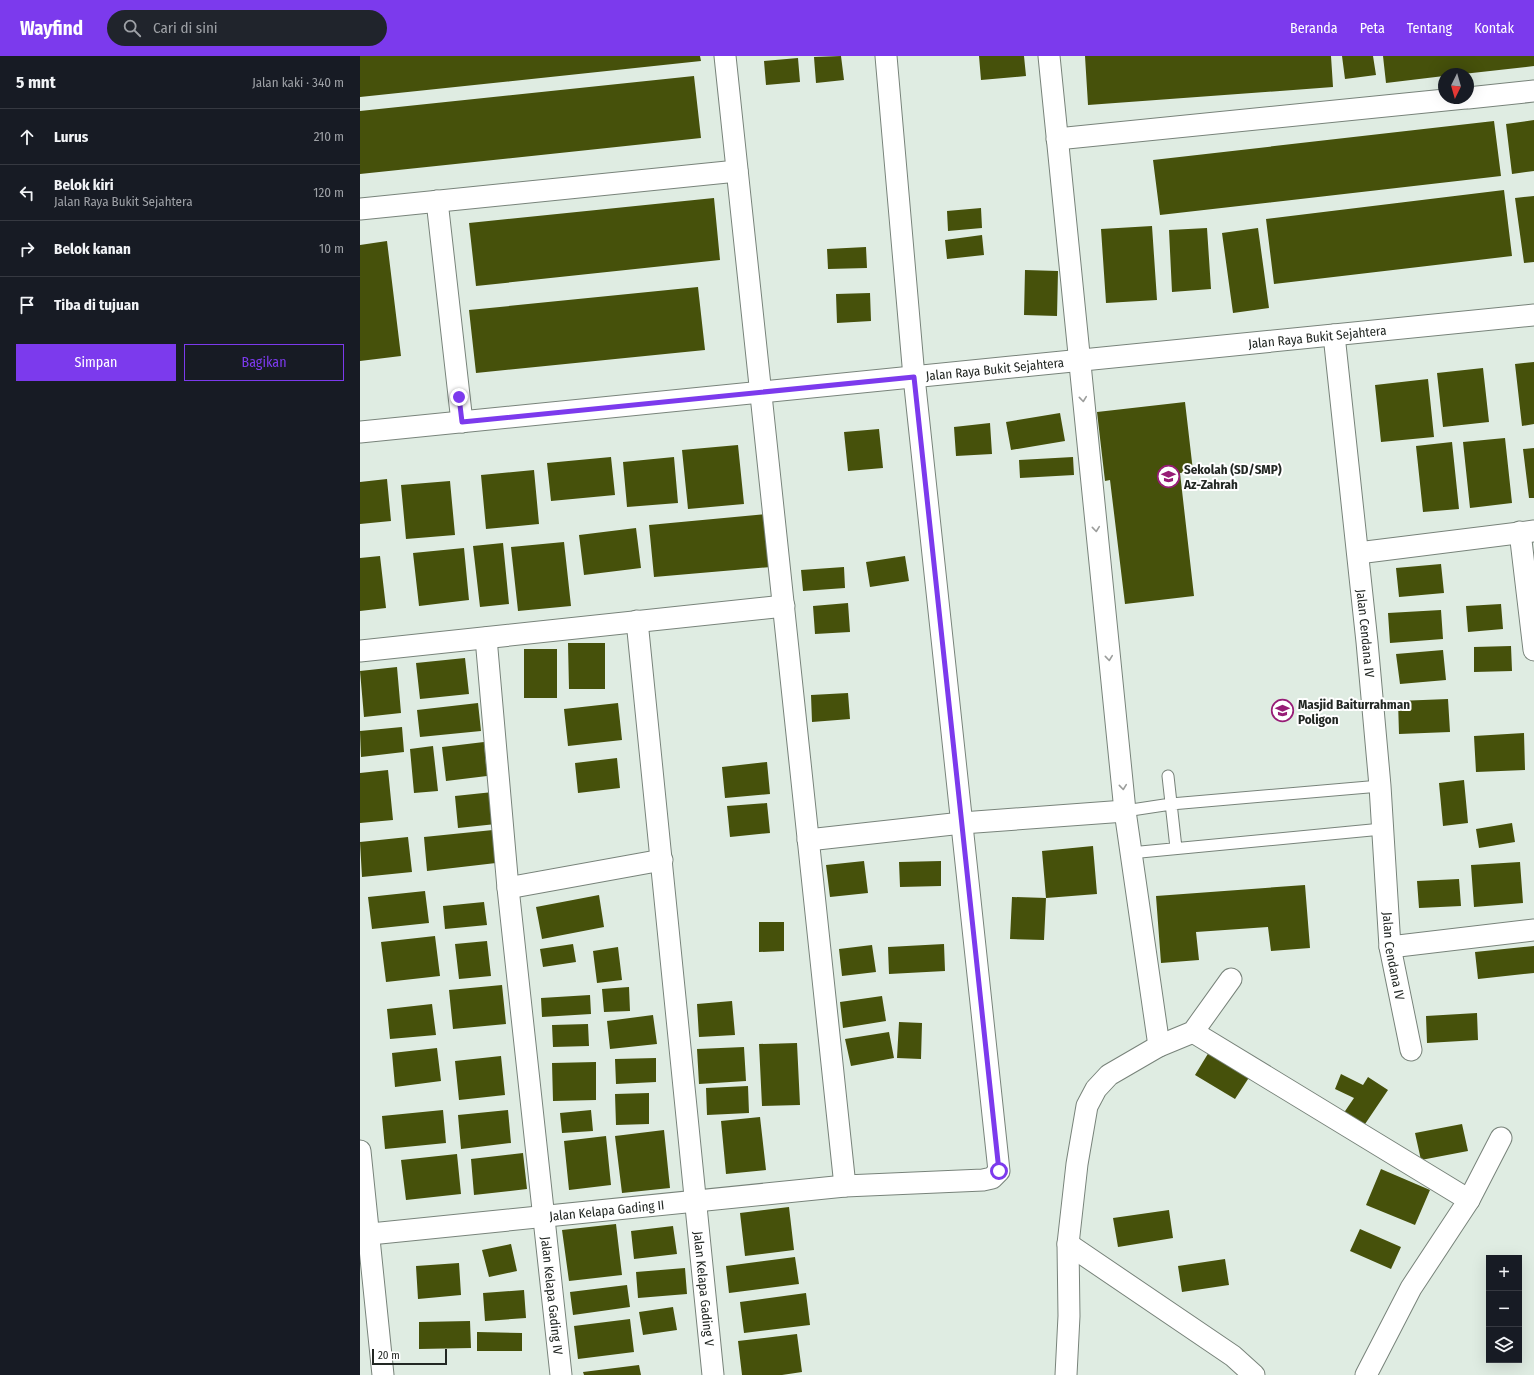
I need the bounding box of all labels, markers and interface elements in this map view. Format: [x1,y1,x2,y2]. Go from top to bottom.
search box [107,10,387,46]
text: Wayfind [20,17,83,40]
icon: search [121,17,143,39]
text: Cari di sini [153,19,218,37]
text: Beranda [1290,20,1338,37]
text: Peta [1360,20,1385,37]
text: Tentang [1407,20,1452,37]
text: Kontak [1474,20,1514,37]
north arrow [1438,68,1474,104]
text: 5 mnt [16,72,56,93]
text: Jalan kaki · 340 m [252,75,344,90]
icon: ahead [16,126,38,148]
text: Lurus [54,128,88,146]
text: 210 m [314,129,344,144]
text: Belok kiri [54,176,114,194]
icon: left [16,182,38,204]
text: 120 m [313,185,344,200]
text: Jalan Raya Bukit Sejahtera [54,194,193,209]
icon: right [16,238,38,260]
text: Belok kanan [54,240,131,258]
text: 10 m [319,241,344,256]
icon: arrive [16,294,38,316]
text: Tiba di tujuan [54,296,139,314]
street label: Jalan Raya Bukit Sejahtera [1248,323,1387,351]
button: Simpan [16,344,176,381]
button: Bagikan [184,344,344,381]
street label: Jalan Raya Bukit Sejahtera [925,355,1065,384]
route end [450,388,468,406]
one-way arrow [1078,396,1087,402]
place label: Sekolah (SD/SMP) Az-Zahrah [1183,462,1282,492]
school or university icon: Sekolah (SD/SMP) Az-Zahrah [1156,463,1182,489]
one-way arrow [1091,525,1100,532]
street label: Jalan Cendana IV [1353,588,1377,679]
one-way arrow [1105,655,1114,661]
place label: Masjid Baiturrahman Poligon [1298,697,1410,727]
school or university icon: Masjid Baiturrahman Poligon [1270,698,1296,724]
one-way arrow [1118,784,1127,790]
street label: Jalan Cendana IV [1380,912,1408,1002]
route start [990,1162,1008,1180]
street label: Jalan Kelapa Gading II [549,1197,665,1224]
street label: Jalan Kelapa Gading V [691,1231,717,1347]
street label: Jalan Kelapa Gading IV [538,1236,566,1356]
map controls [1486,1255,1522,1363]
button: + [1486,1255,1522,1291]
button: − [1486,1291,1522,1327]
button: layers [1486,1327,1522,1363]
scale bar [372,1347,447,1366]
text: 20 m [378,1349,400,1362]

